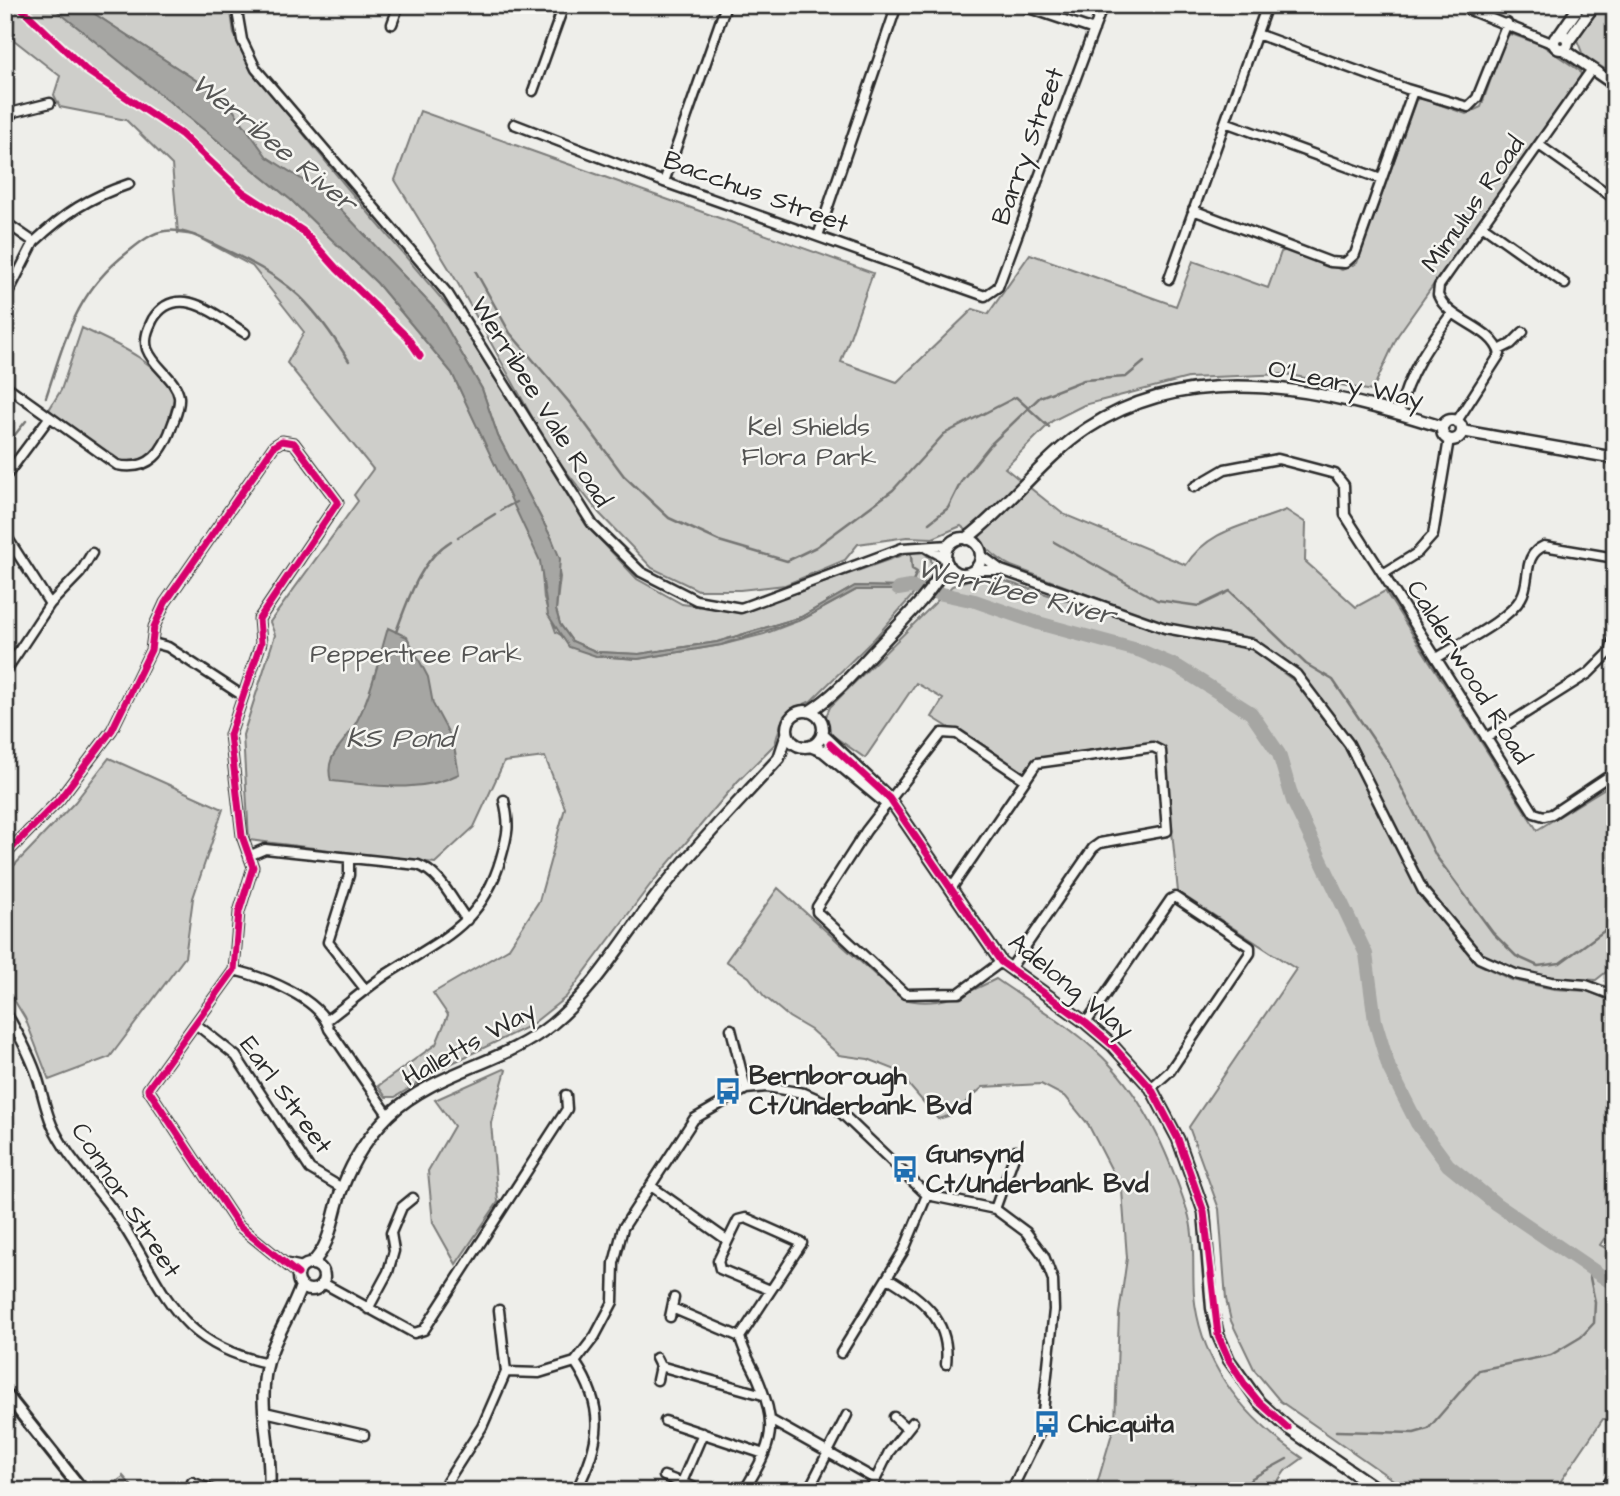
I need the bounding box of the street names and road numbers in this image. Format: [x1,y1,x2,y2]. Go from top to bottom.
street label: Barry Street [983,62,1075,231]
street label: Mimulus Road [1413,128,1533,280]
street label: Bacchus Street [659,142,854,242]
street label: Werribee Vale Road [462,290,620,514]
street label: O'Leary Way [1265,350,1427,420]
street label: Calderwood Road [1398,573,1540,771]
street label: Adelong Way [1000,924,1141,1049]
street label: Halletts Way [396,992,543,1097]
street label: Earl Street [231,1029,341,1162]
street label: Connor Street [62,1115,190,1285]

